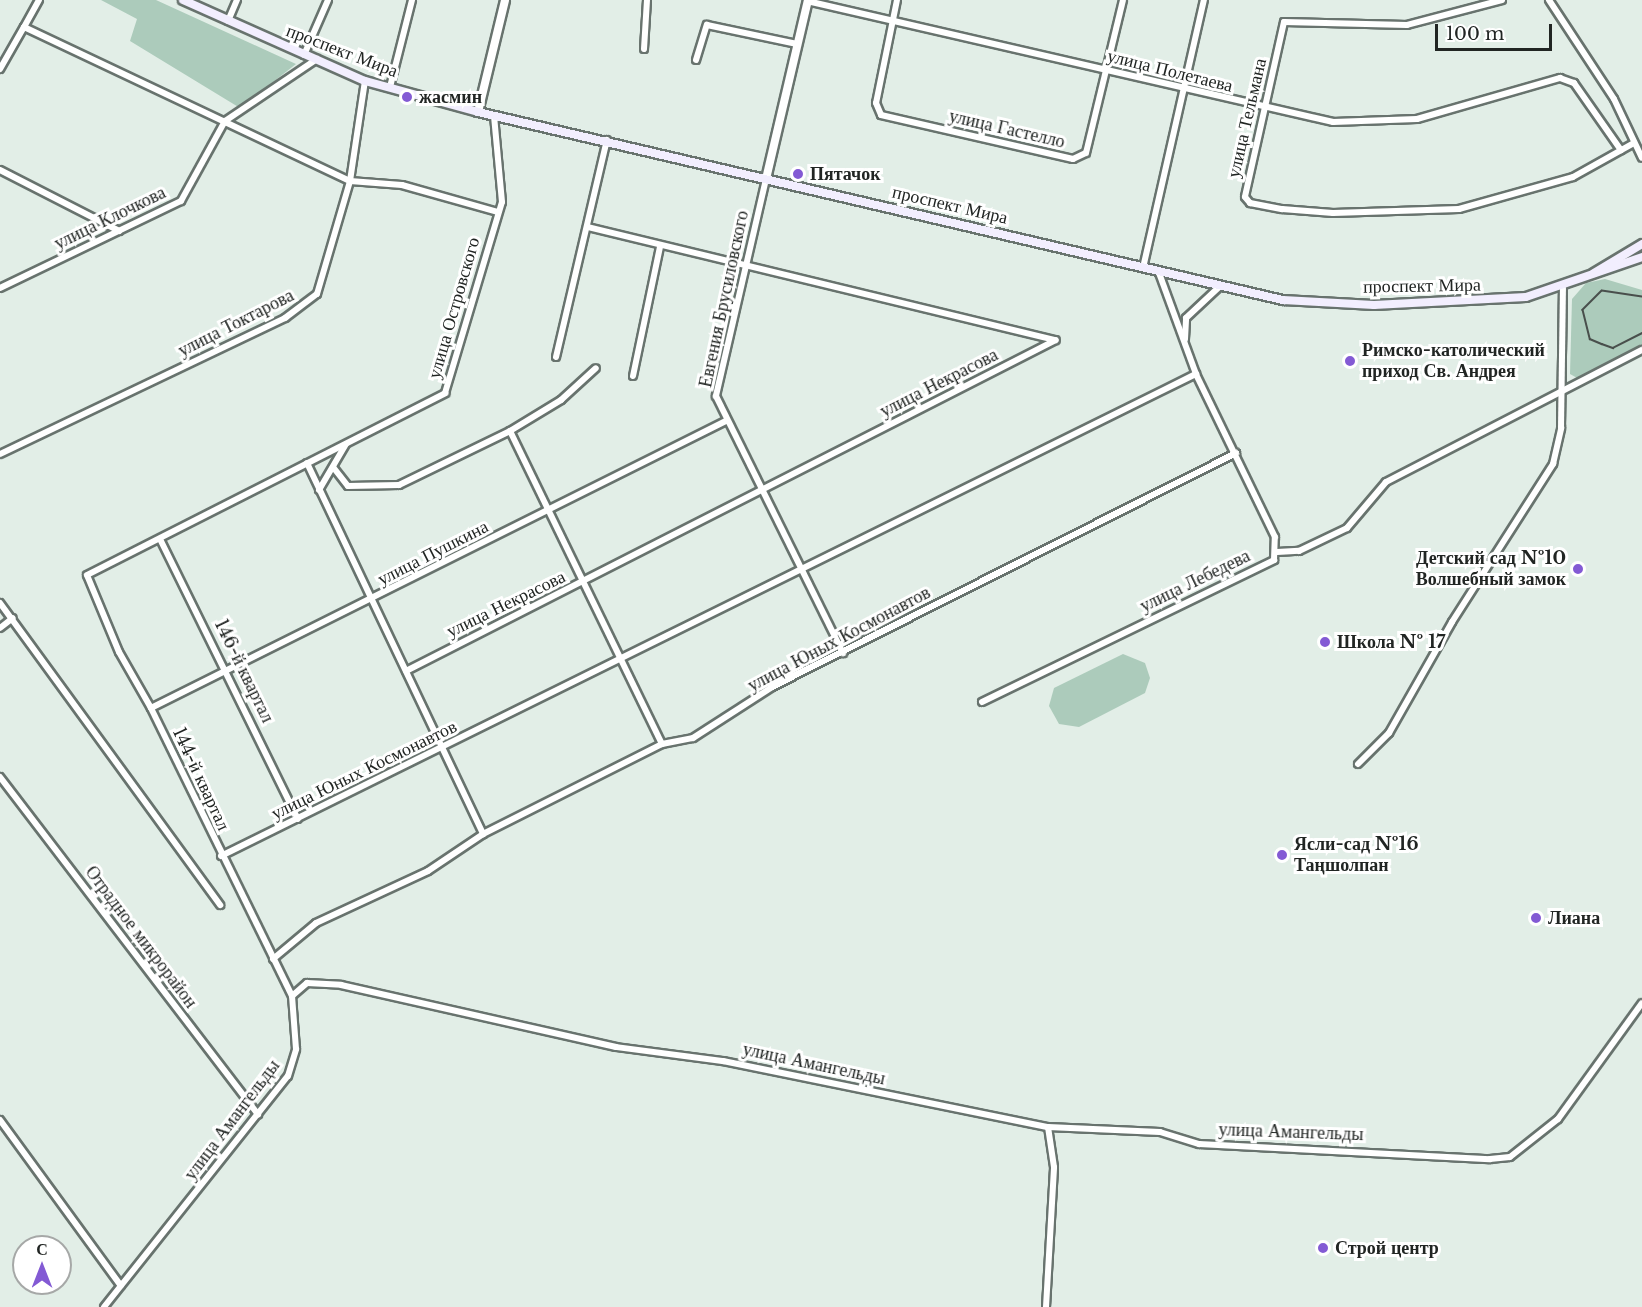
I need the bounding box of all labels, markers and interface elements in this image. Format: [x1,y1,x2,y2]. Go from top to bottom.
scale bar [1438,12,1555,50]
street label: проспект Мира [283,20,401,82]
text: 100 m [1446,23,1504,45]
street label: улица Полетаева [1105,45,1235,97]
street label: улица Тельмана [1223,56,1271,180]
place label: жасмин [419,86,482,108]
marker: жасмин [400,90,414,104]
street label: улица Гастелло [947,105,1067,153]
place label: Пятачок [810,163,881,185]
marker: Пятачок [791,167,805,181]
street label: проспект Мира [890,181,1010,229]
street label: улица Клочкова [51,182,169,254]
street label: Евгения Брусиловского [695,209,753,389]
street label: улица Островского [424,235,484,381]
street label: проспект Мира [1363,274,1481,298]
street label: улица Токтарова [174,285,298,361]
place label: Римско-католический приход Св. Андрея [1362,340,1545,382]
street label: улица Некрасова [876,344,1002,422]
marker: Римско-католический приход Св. Андрея [1343,354,1357,368]
street label: улица Пушкина [374,516,492,590]
street label: улица Лебедева [1136,545,1254,617]
place label: Детский сад №10 Волшебный замок [1416,548,1566,590]
marker: Детский сад №10 Волшебный замок [1571,562,1585,576]
street label: улица Некрасова [443,566,569,642]
street label: улица Юных Космонавтов [744,582,934,696]
street label: 146-й квартал [210,616,278,726]
place label: Школа № 17 [1337,631,1445,653]
marker: Школа № 17 [1318,635,1332,649]
street label: улица Юных Космонавтов [268,716,460,824]
street label: 144-й квартал [168,724,234,834]
place label: Ясли-сад №16 Таңшолпан [1294,834,1419,876]
marker: Ясли-сад №16 Таңшолпан [1275,848,1289,862]
street label: Отрадное микрорайон [81,862,201,1012]
place label: Лиана [1548,907,1600,929]
marker: Лиана [1529,911,1543,925]
street label: улица Амангельды [741,1038,887,1090]
street label: улица Амангельды [180,1056,284,1184]
street label: улица Амангельды [1218,1119,1364,1145]
north arrow [12,1235,72,1295]
place label: Строй центр [1335,1237,1439,1259]
text: С [36,1239,48,1259]
marker: Строй центр [1316,1241,1330,1255]

